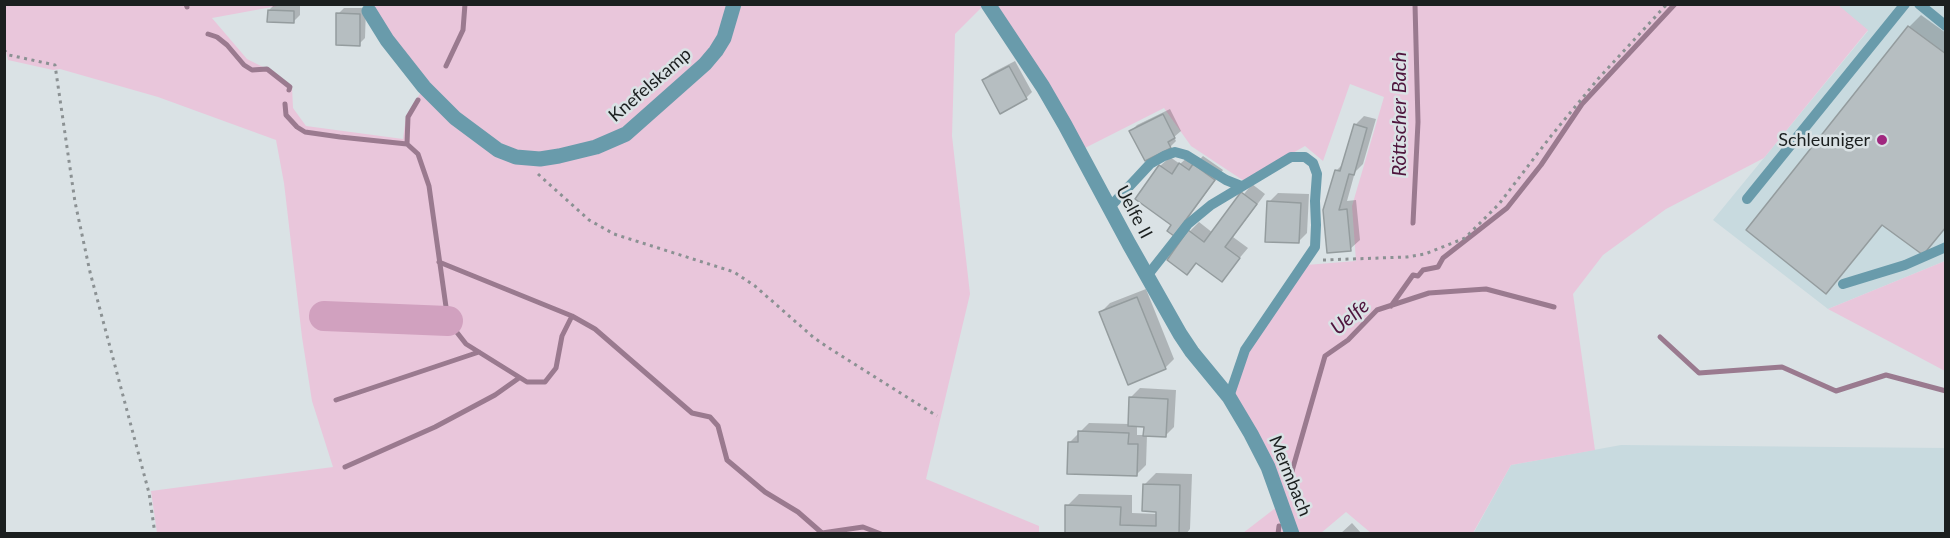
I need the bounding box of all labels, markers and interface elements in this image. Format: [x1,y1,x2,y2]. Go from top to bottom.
street label: Knefelskamp [604,43,696,127]
water label: Röttscher Bach [1388,52,1412,176]
place label: Schleuniger [1778,129,1870,151]
marker: Schleuniger [1875,133,1889,147]
street label: Uelfe II [1111,182,1157,242]
water label: Uelfe [1326,294,1374,340]
street label: Mermbach [1264,433,1316,519]

